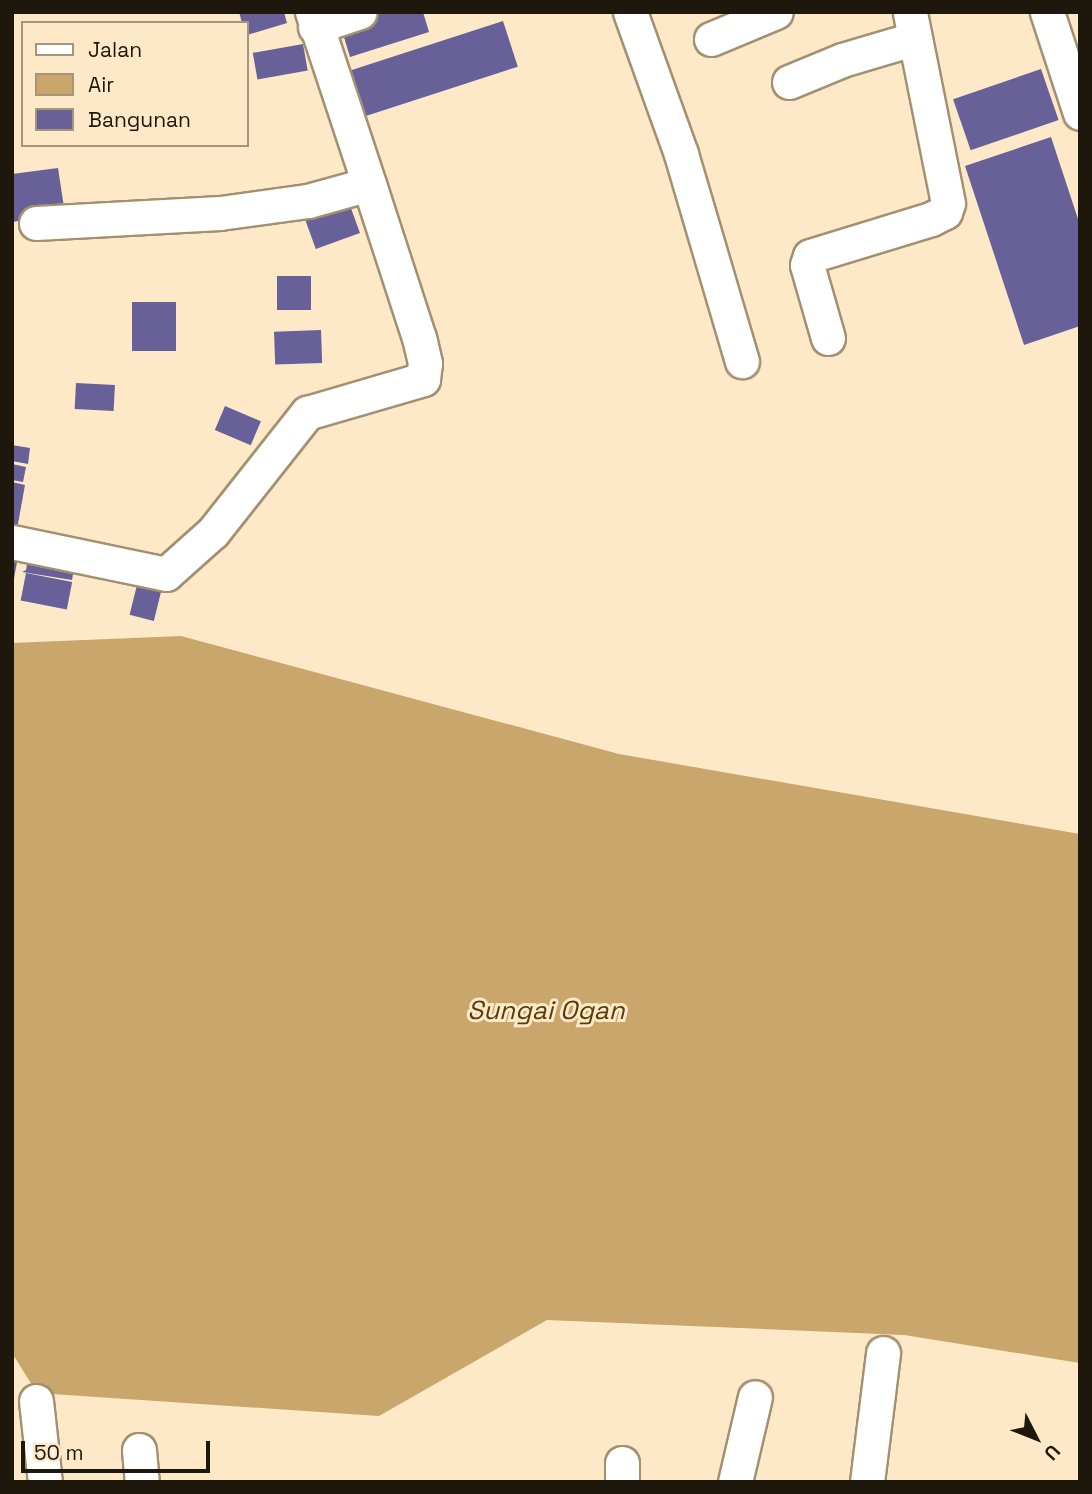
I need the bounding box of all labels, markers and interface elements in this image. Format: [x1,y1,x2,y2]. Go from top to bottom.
legend [21,21,248,147]
text: Jalan [88,36,142,63]
text: Air [88,71,114,98]
text: Bangunan [88,106,191,133]
water label: Sungai Ogan [467,995,625,1027]
north arrow [1001,1403,1071,1473]
scale bar [24,1428,214,1472]
text: 50 m [34,1439,84,1466]
text: U [1038,1439,1066,1465]

